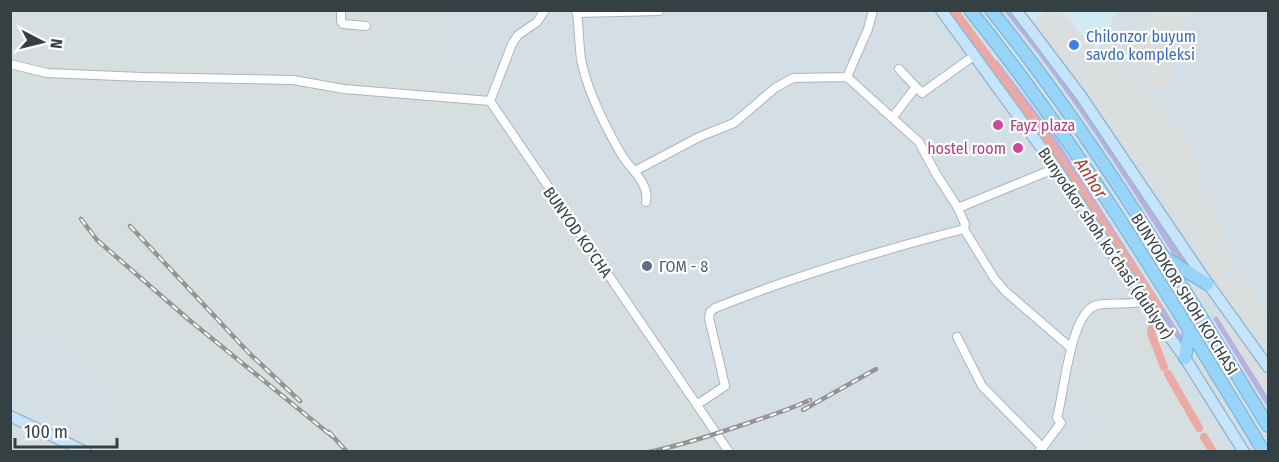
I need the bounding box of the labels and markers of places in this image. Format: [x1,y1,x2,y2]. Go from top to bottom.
place label: Chilonzor buyum savdo kompleksi [1086,27,1196,64]
marker: Chilonzor buyum savdo kompleksi [1067,38,1081,52]
place label: Fayz plaza [1010,116,1075,135]
marker: Fayz plaza [991,118,1005,132]
place label: hostel room [927,139,1006,158]
marker: hostel room [1011,141,1025,155]
place label: ГОМ - 8 [659,257,708,276]
marker: ГОМ - 8 [640,259,654,273]

